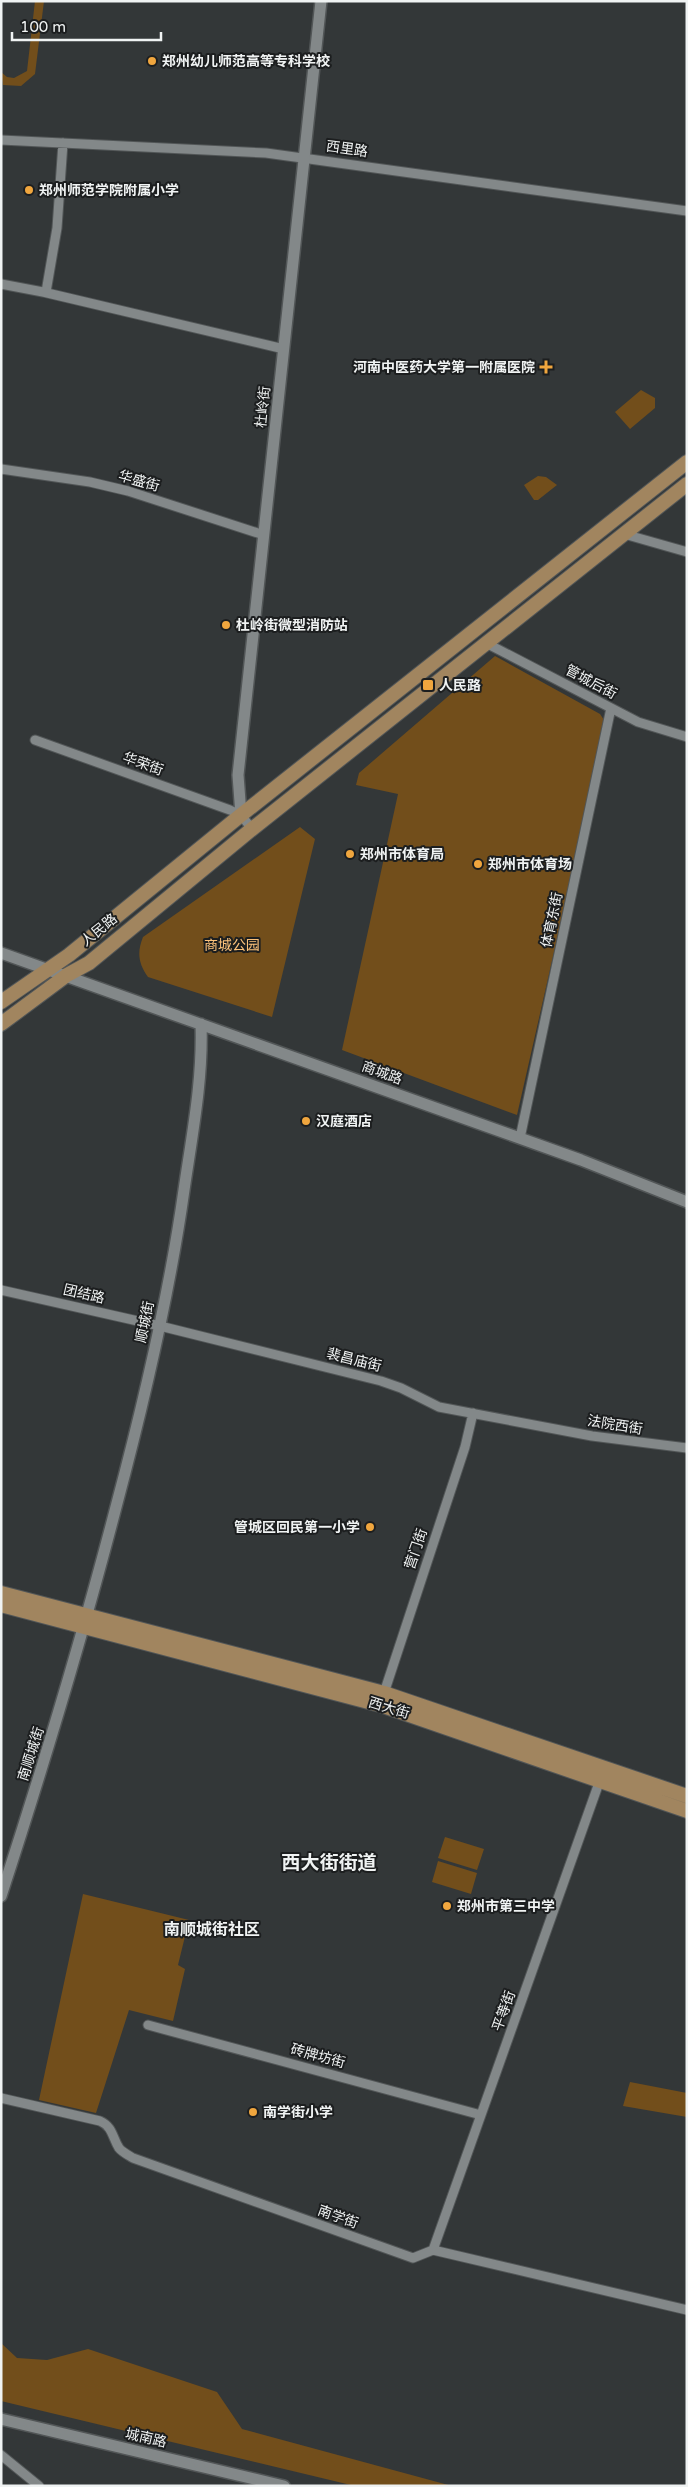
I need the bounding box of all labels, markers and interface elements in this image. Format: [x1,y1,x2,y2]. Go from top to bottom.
scale bar [12,10,161,42]
text: 100 m [20,18,66,36]
place label: 郑州幼儿师范高等专科学校 [162,53,330,70]
marker: 郑州幼儿师范高等专科学校 [146,55,158,67]
street label: 西里路 [325,138,369,160]
place label: 郑州师范学院附属小学 [39,182,179,199]
marker: 郑州师范学院附属小学 [23,184,35,196]
place label: 河南中医药大学第一附属医院 [353,359,535,376]
marker: 河南中医药大学第一附属医院 [539,360,553,374]
street label: 杜岭街 [252,385,274,429]
street label: 华盛街 [116,467,162,495]
place label: 杜岭街微型消防站 [236,617,348,634]
marker: 杜岭街微型消防站 [220,619,232,631]
street label: 管城后街 [562,661,620,703]
place label: 人民路 [439,677,481,694]
marker: 人民路 [421,678,435,692]
street label: 华荣街 [120,749,166,779]
place label: 郑州市体育局 [360,846,444,863]
marker: 郑州市体育局 [344,848,356,860]
place label: 郑州市体育场 [488,856,572,873]
marker: 郑州市体育场 [472,858,484,870]
street label: 体育东街 [538,891,566,949]
street label: 人民路 [77,910,121,950]
park label: 商城公园 [204,937,260,954]
street label: 商城路 [359,1058,405,1088]
place label: 汉庭酒店 [316,1113,372,1130]
marker: 汉庭酒店 [300,1115,312,1127]
street label: 团结路 [62,1281,106,1307]
street label: 顺城街 [132,1300,158,1344]
street label: 裴昌庙街 [325,1345,383,1375]
street label: 法院西街 [586,1412,644,1438]
place label: 管城区回民第一小学 [234,1519,360,1536]
marker: 管城区回民第一小学 [364,1521,376,1533]
street label: 营门街 [401,1526,431,1572]
street label: 西大街 [366,1694,412,1722]
street label: 南顺城街 [14,1725,48,1783]
district label: 西大街街道 [281,1852,377,1874]
place label: 郑州市第三中学 [457,1898,555,1915]
marker: 郑州市第三中学 [441,1900,453,1912]
district label: 南顺城街社区 [164,1920,260,1940]
street label: 平等街 [489,1988,519,2034]
street label: 砖牌坊街 [289,2041,347,2071]
place label: 南学街小学 [263,2104,333,2121]
marker: 南学街小学 [247,2106,259,2118]
street label: 南学街 [315,2202,361,2232]
street label: 城南路 [124,2425,168,2451]

